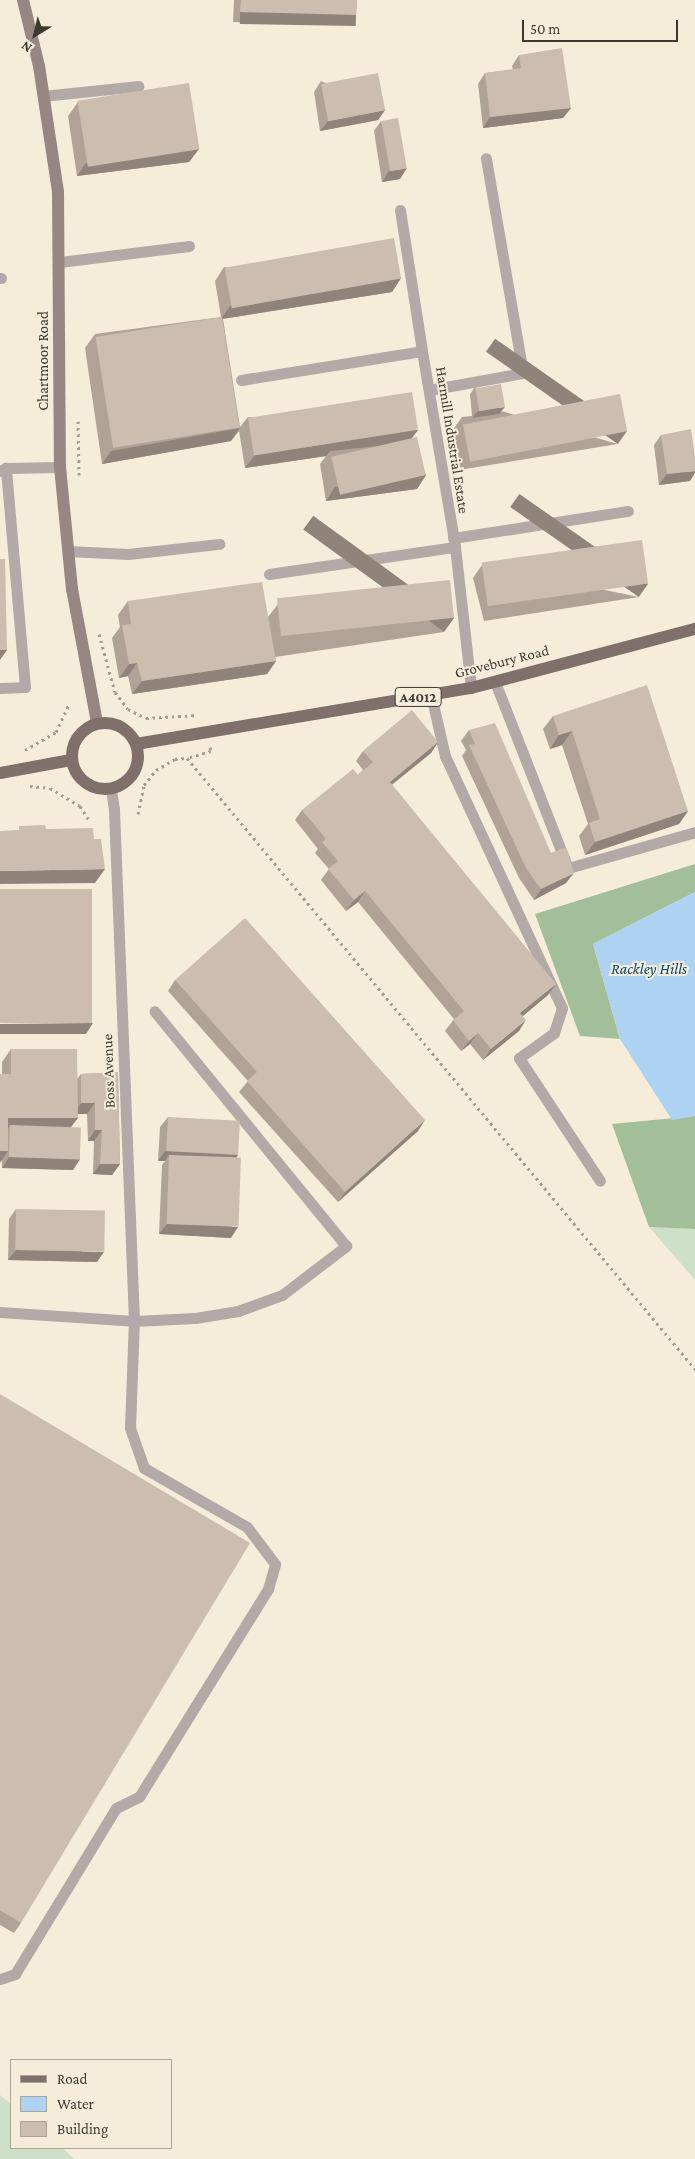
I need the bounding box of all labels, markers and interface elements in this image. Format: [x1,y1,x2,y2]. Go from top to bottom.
north arrow [10,10,60,60]
scale bar [525,10,681,42]
text: 50 m [530,21,560,37]
text: N [18,38,35,56]
street label: Chartmoor Road [35,311,53,411]
street label: Harmill Industrial Estate [432,365,472,515]
street label: Grovebury Road [453,642,551,682]
road number: A4012 [394,686,442,709]
water label: Rackley Hills [611,959,687,979]
street label: Boss Avenue [99,1034,119,1108]
legend [10,2059,172,2149]
text: Road [57,2071,87,2087]
text: Water [57,2096,94,2112]
text: Building [57,2121,108,2137]

